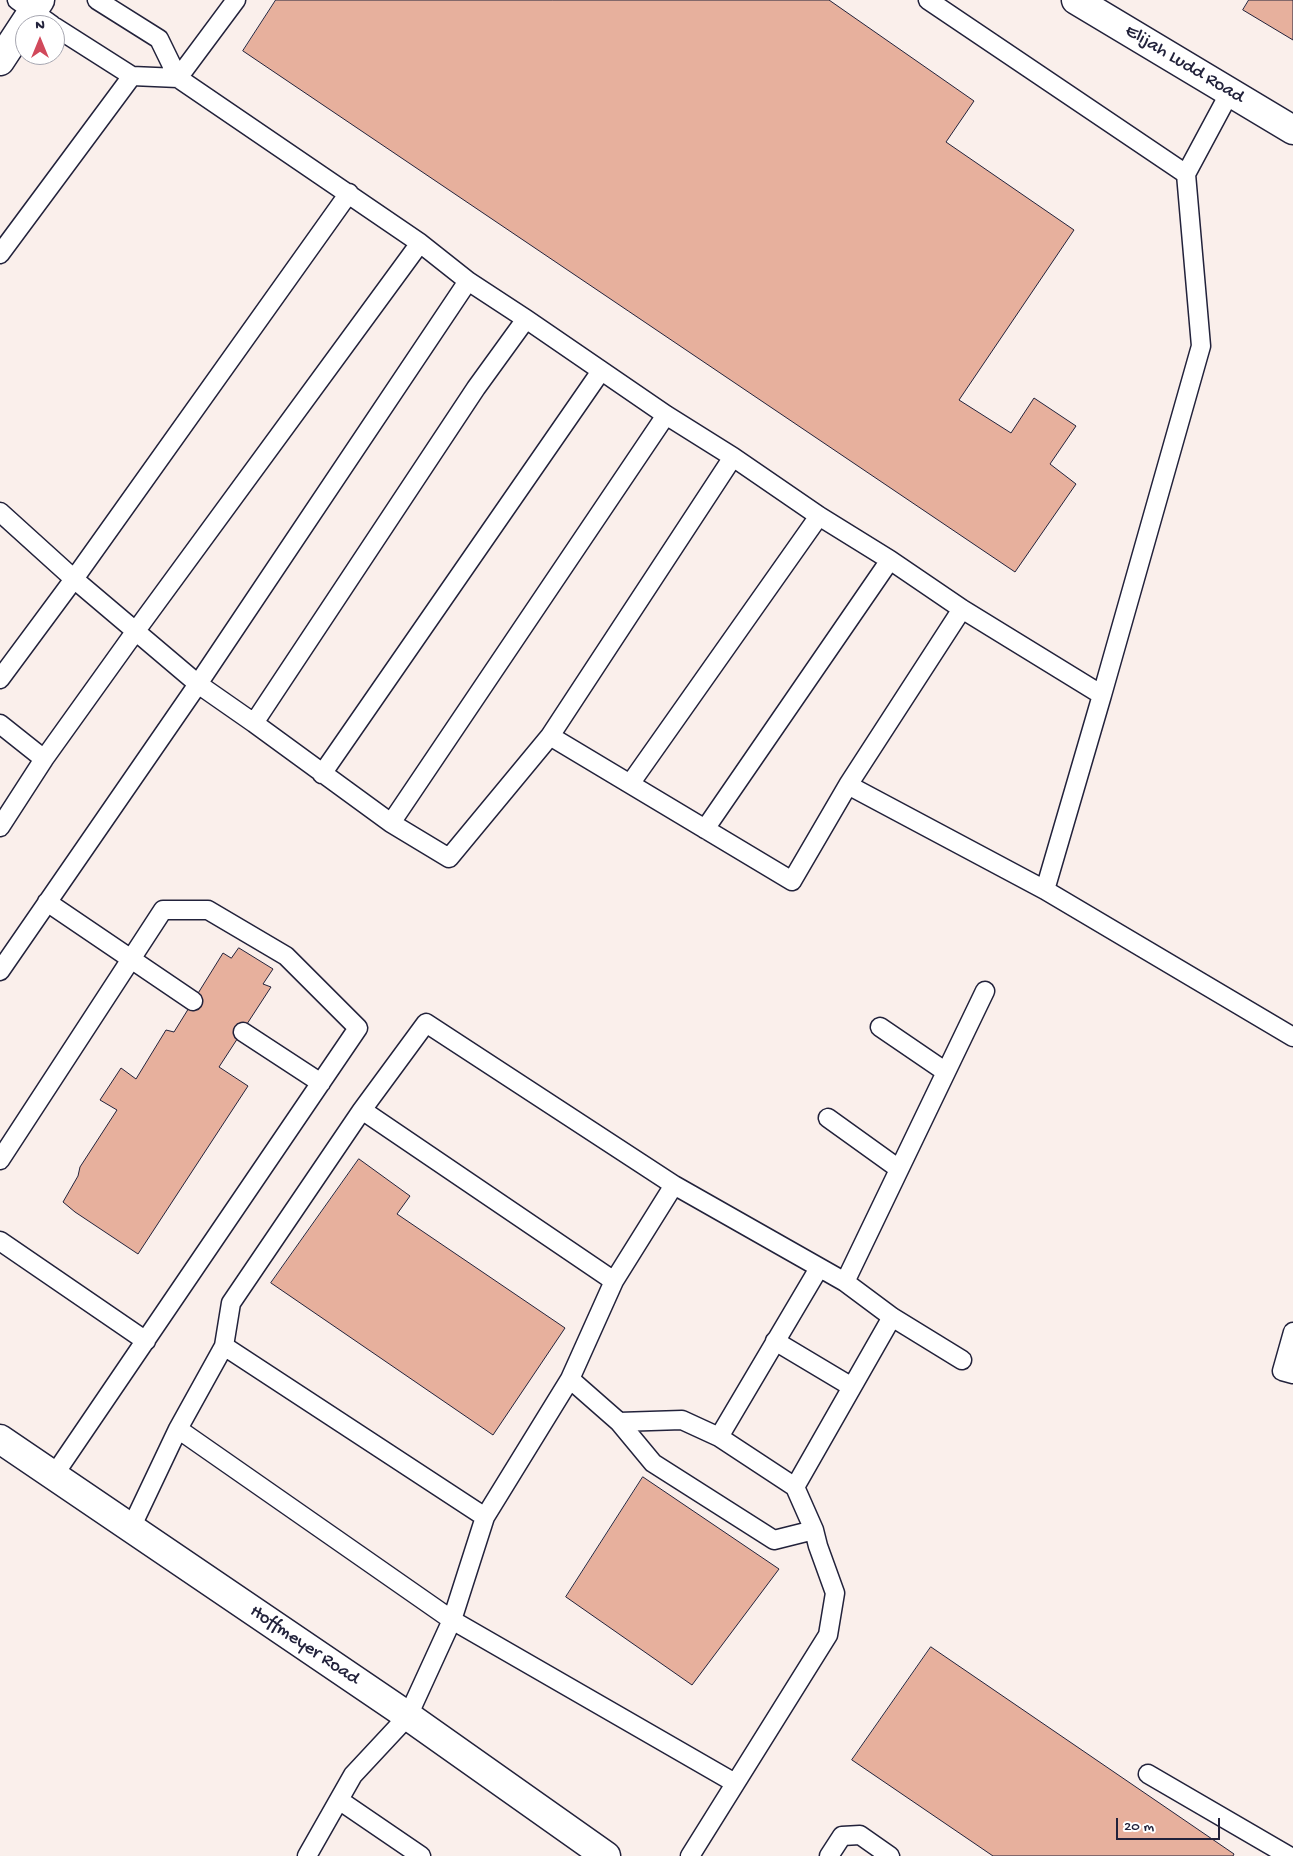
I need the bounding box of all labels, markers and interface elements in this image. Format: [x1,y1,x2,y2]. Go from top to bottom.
north arrow [15,15,65,65]
text: N [35,17,45,34]
street label: Elijah Ludd Road [1120,20,1248,110]
street label: Hoffmeyer Road [245,1601,363,1691]
scale bar [1118,1808,1222,1840]
text: 20 m [1124,1818,1154,1836]

